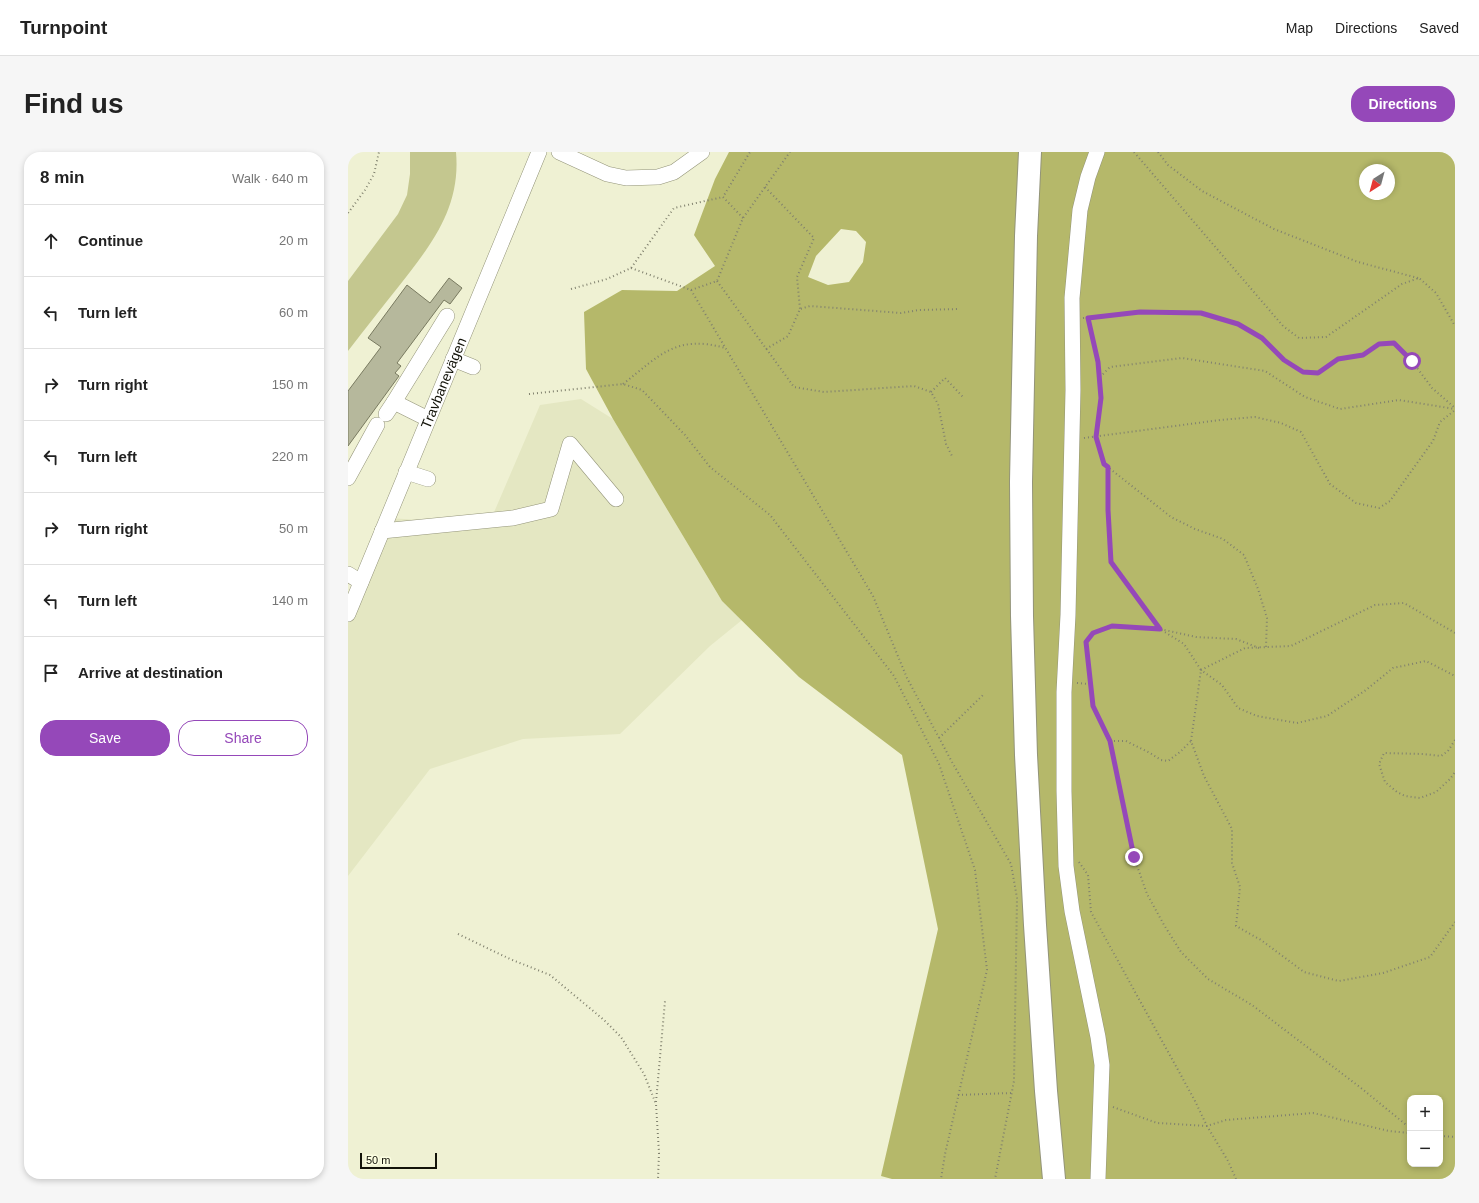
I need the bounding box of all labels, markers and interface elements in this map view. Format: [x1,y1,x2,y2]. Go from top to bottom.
text: Turnpoint [20,17,107,38]
text: Map [1286,20,1313,36]
text: Directions [1335,20,1397,36]
text: Saved [1419,20,1459,36]
button: Directions [1351,86,1455,122]
text: Find us [24,88,124,119]
north arrow [1359,164,1395,200]
text: 8 min [40,168,84,187]
text: Walk · 640 m [232,171,308,186]
icon: ahead [40,230,62,252]
text: Continue [78,232,143,249]
text: 20 m [279,233,308,248]
icon: left [40,302,62,324]
text: Turn left [78,304,137,321]
text: 60 m [279,305,308,320]
street label: Travbanevägen [418,335,469,431]
route start [1403,352,1421,370]
icon: right [40,374,62,396]
text: Turn right [78,376,148,393]
text: 150 m [272,377,308,392]
icon: left [40,446,62,468]
text: Turn left [78,448,137,465]
text: 220 m [272,449,308,464]
icon: right [40,518,62,540]
text: Turn right [78,520,148,537]
text: 50 m [279,521,308,536]
icon: left [40,590,62,612]
text: Turn left [78,592,137,609]
text: 140 m [272,593,308,608]
icon: arrive [40,662,62,684]
text: Arrive at destination [78,664,223,681]
button: Save [40,720,170,756]
button: Share [178,720,308,756]
route end [1125,848,1143,866]
map controls [1407,1095,1443,1167]
button: + [1407,1095,1443,1131]
button: − [1407,1131,1443,1167]
scale bar [360,1151,437,1170]
text: 50 m [366,1154,390,1166]

